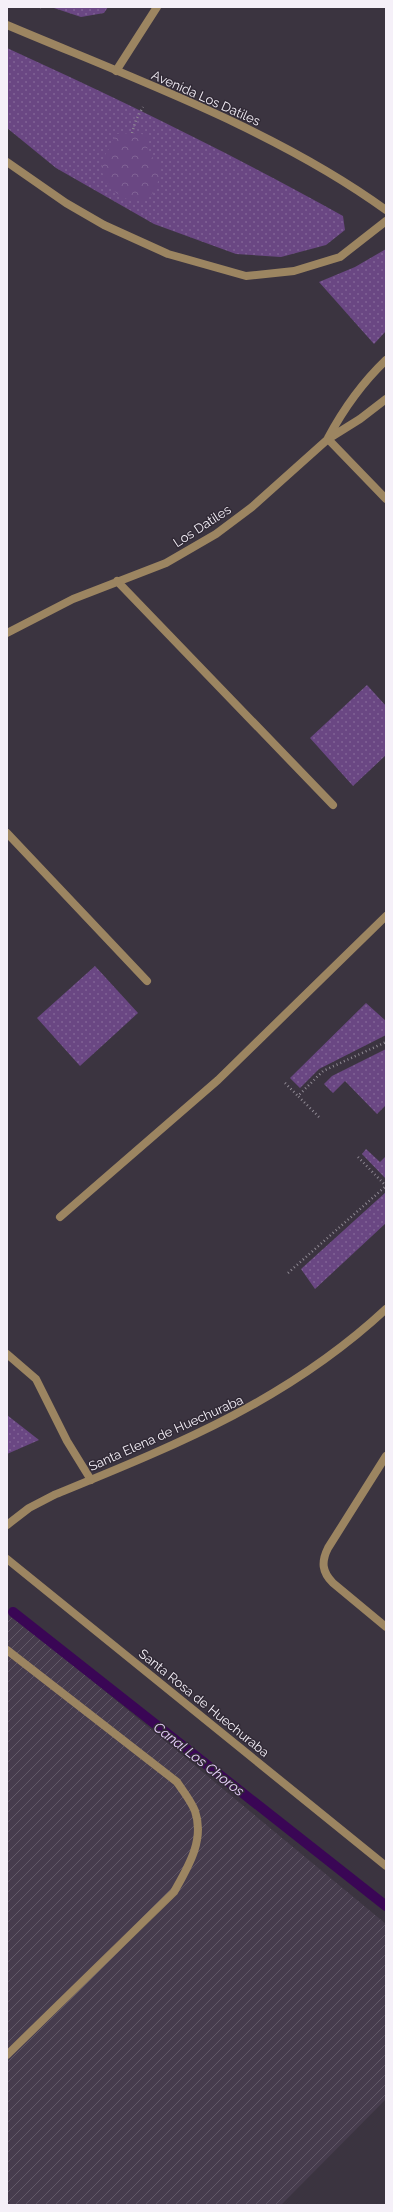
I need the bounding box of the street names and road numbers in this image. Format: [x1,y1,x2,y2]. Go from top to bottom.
street label: Avenida Los Datiles [149,67,263,129]
street label: Los Datiles [170,502,234,550]
street label: Santa Elena de Huechuraba [86,1392,246,1474]
street label: Santa Rosa de Huechuraba [136,1646,272,1760]

